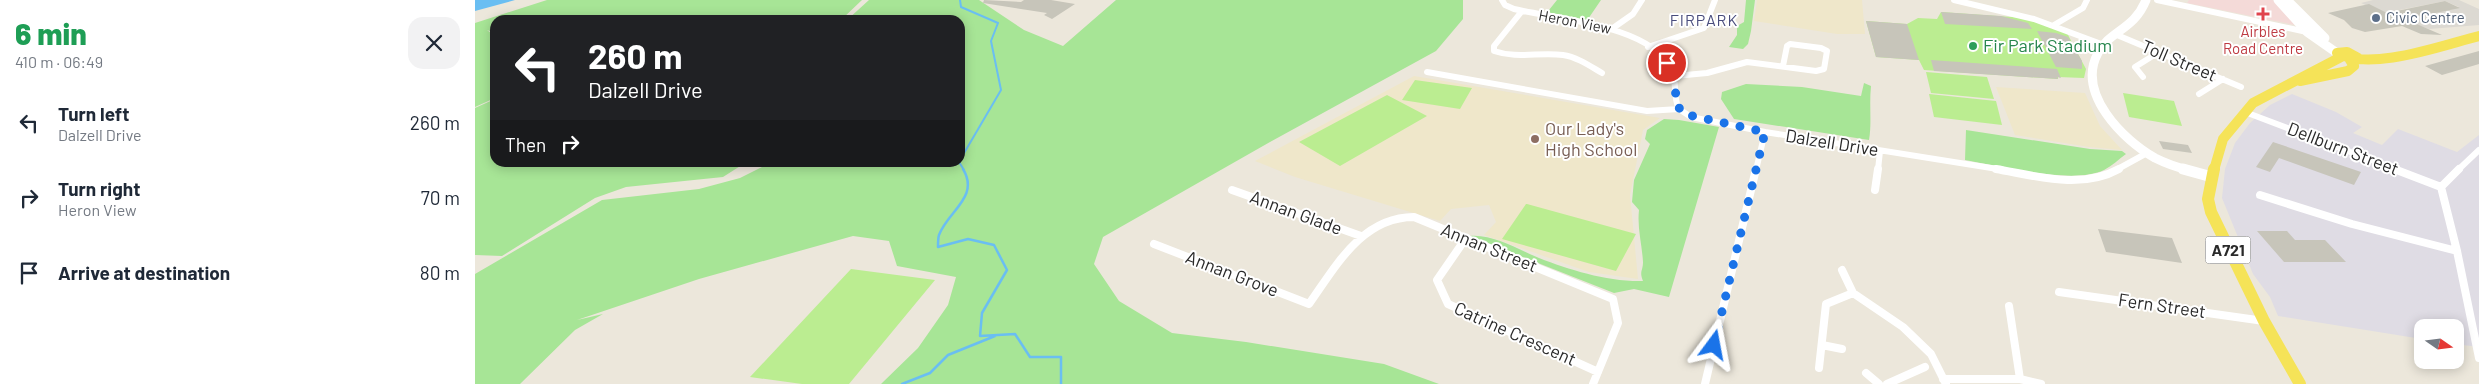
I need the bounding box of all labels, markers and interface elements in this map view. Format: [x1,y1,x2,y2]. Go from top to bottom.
street label: Heron View [1537,5,1613,37]
marker: Airbles Road Centre [2256,7,2270,21]
place label: Civic Centre [2386,8,2465,26]
district label: FIRPARK [1670,10,1738,29]
marker: Civic Centre [2370,12,2382,24]
text: 6 min [15,15,87,51]
button: close [408,17,460,69]
place label: Airbles Road Centre [2223,22,2303,57]
text: 260 m [588,34,683,76]
place label: Fir Park Stadium [1983,34,2112,56]
street label: Toll Street [2138,34,2220,86]
icon: left [505,35,570,100]
marker: Fir Park Stadium [1967,40,1979,52]
pin [1646,42,1688,84]
icon: arrive [1653,49,1681,77]
text: 410 m · 06:49 [15,52,103,71]
text: Dalzell Drive [588,76,703,102]
text: Turn left [58,102,129,125]
icon: left [15,109,43,137]
text: 260 m [410,111,460,134]
place label: Our Lady's High School [1545,117,1638,160]
street label: Dellburn Street [2285,117,2402,179]
street label: Dalzell Drive [1784,124,1880,160]
text: Dalzell Drive [58,125,142,144]
icon: right [556,130,584,158]
text: Then [505,133,546,156]
marker: Our Lady's High School [1529,133,1541,145]
text: Turn right [58,177,140,200]
icon: right [15,184,43,212]
street label: Annan Glade [1247,185,1346,239]
text: 70 m [421,186,460,209]
text: Heron View [58,200,137,219]
street label: Annan Street [1438,218,1541,276]
road number: A721 [2205,236,2251,264]
street label: Annan Grove [1183,245,1282,301]
icon: arrive [15,259,43,287]
text: Arrive at destination [58,261,230,284]
text: 80 m [420,261,460,284]
street label: Fern Street [2117,288,2207,322]
street label: Catrine Crescent [1451,296,1580,370]
position arrow [1687,318,1739,370]
north arrow [2414,319,2464,369]
map controls [2414,319,2464,369]

